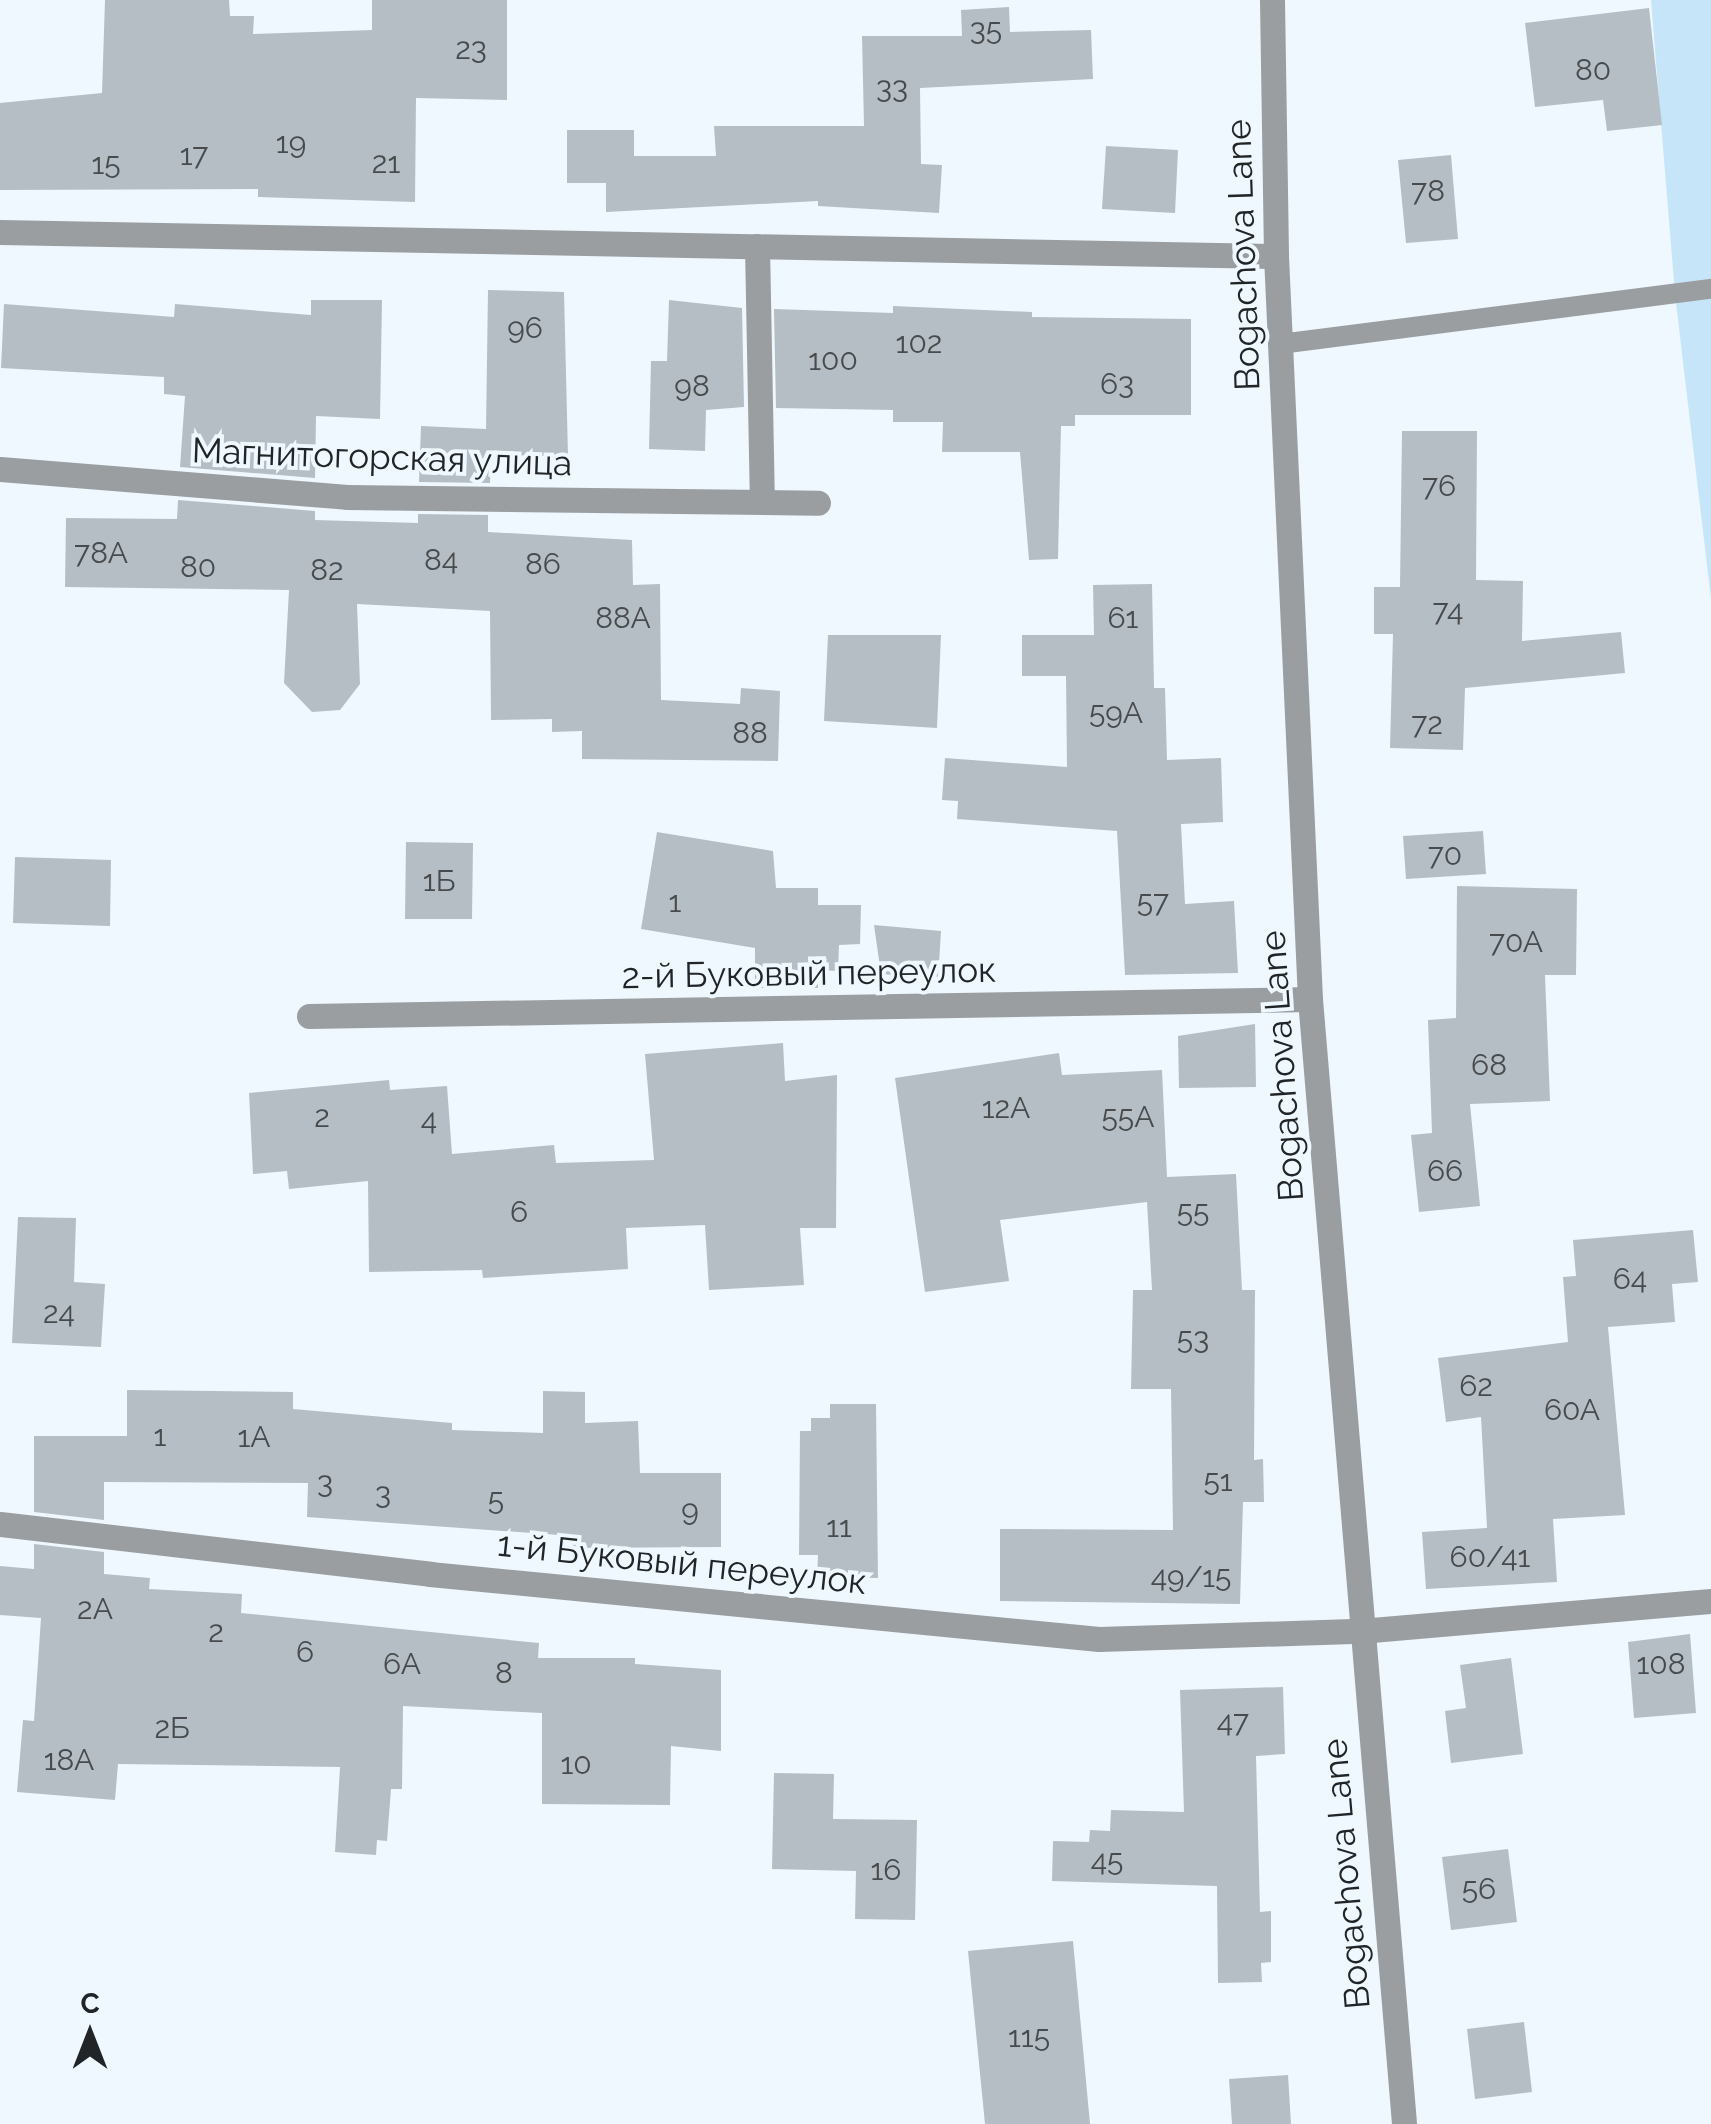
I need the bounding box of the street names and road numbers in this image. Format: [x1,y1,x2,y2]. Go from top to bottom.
street label: Bogachova Lane [1217,119,1269,391]
street label: Магнитогорская улица [191,429,573,485]
street label: Bogachova Lane [1252,929,1312,1203]
street label: 2-й Буковый переулок [621,949,997,997]
street label: 1-й Буковый переулок [495,1523,869,1603]
street label: Bogachova Lane [1313,1737,1379,2011]

